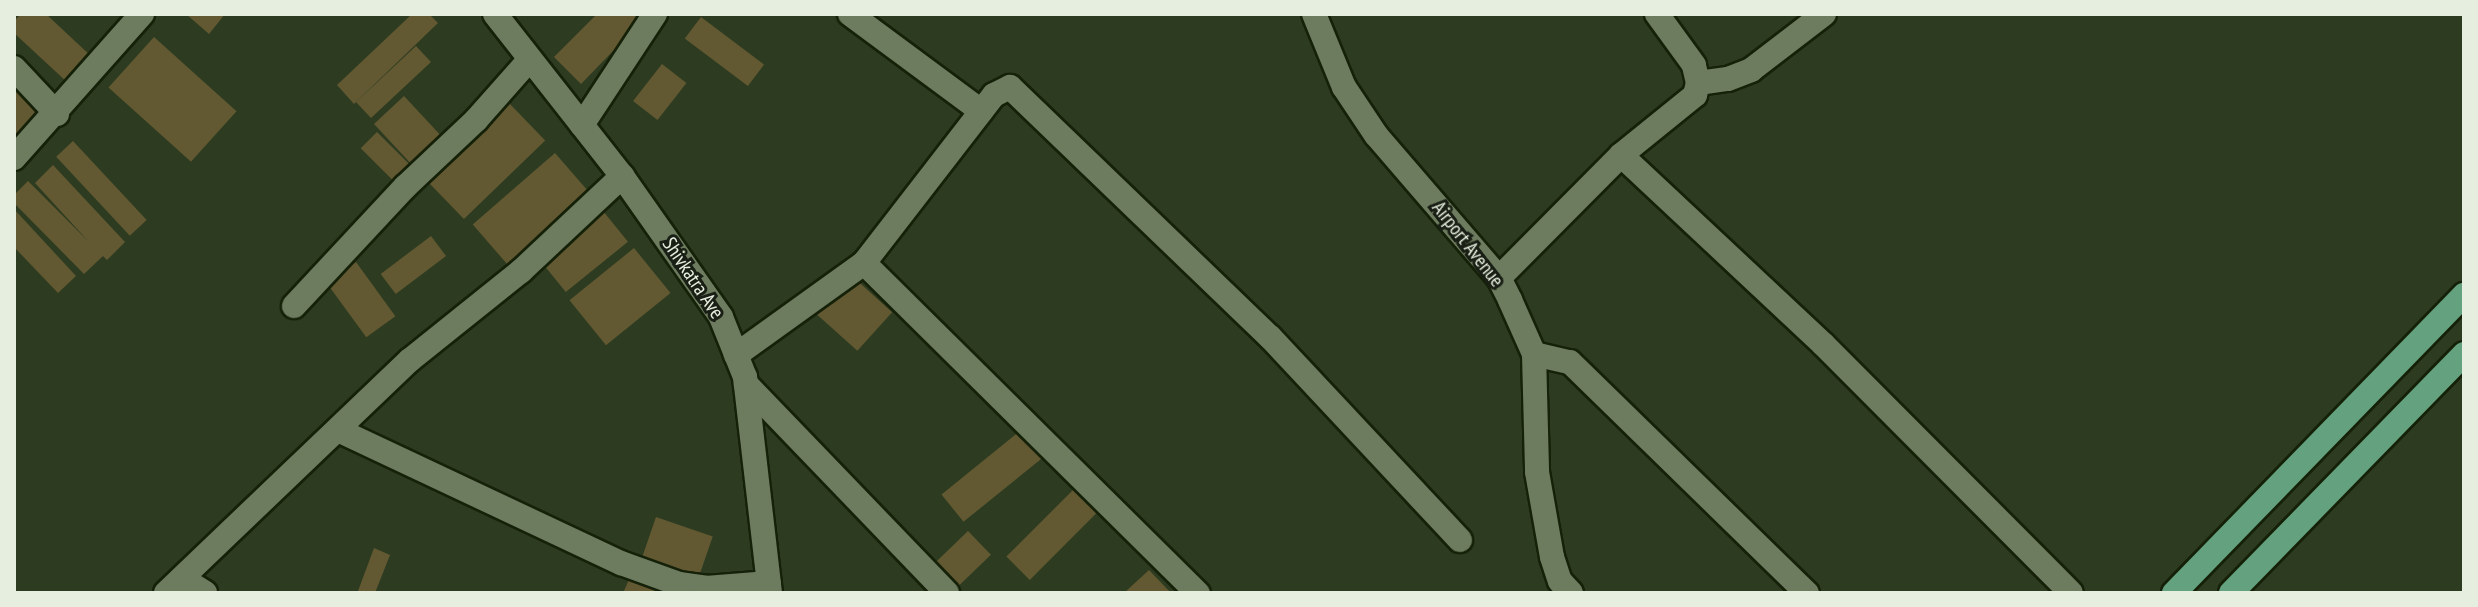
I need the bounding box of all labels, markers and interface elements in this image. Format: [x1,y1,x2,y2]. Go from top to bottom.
street label: Airport Avenue [1427,196,1509,292]
street label: Shivkatra Ave [657,233,729,323]

